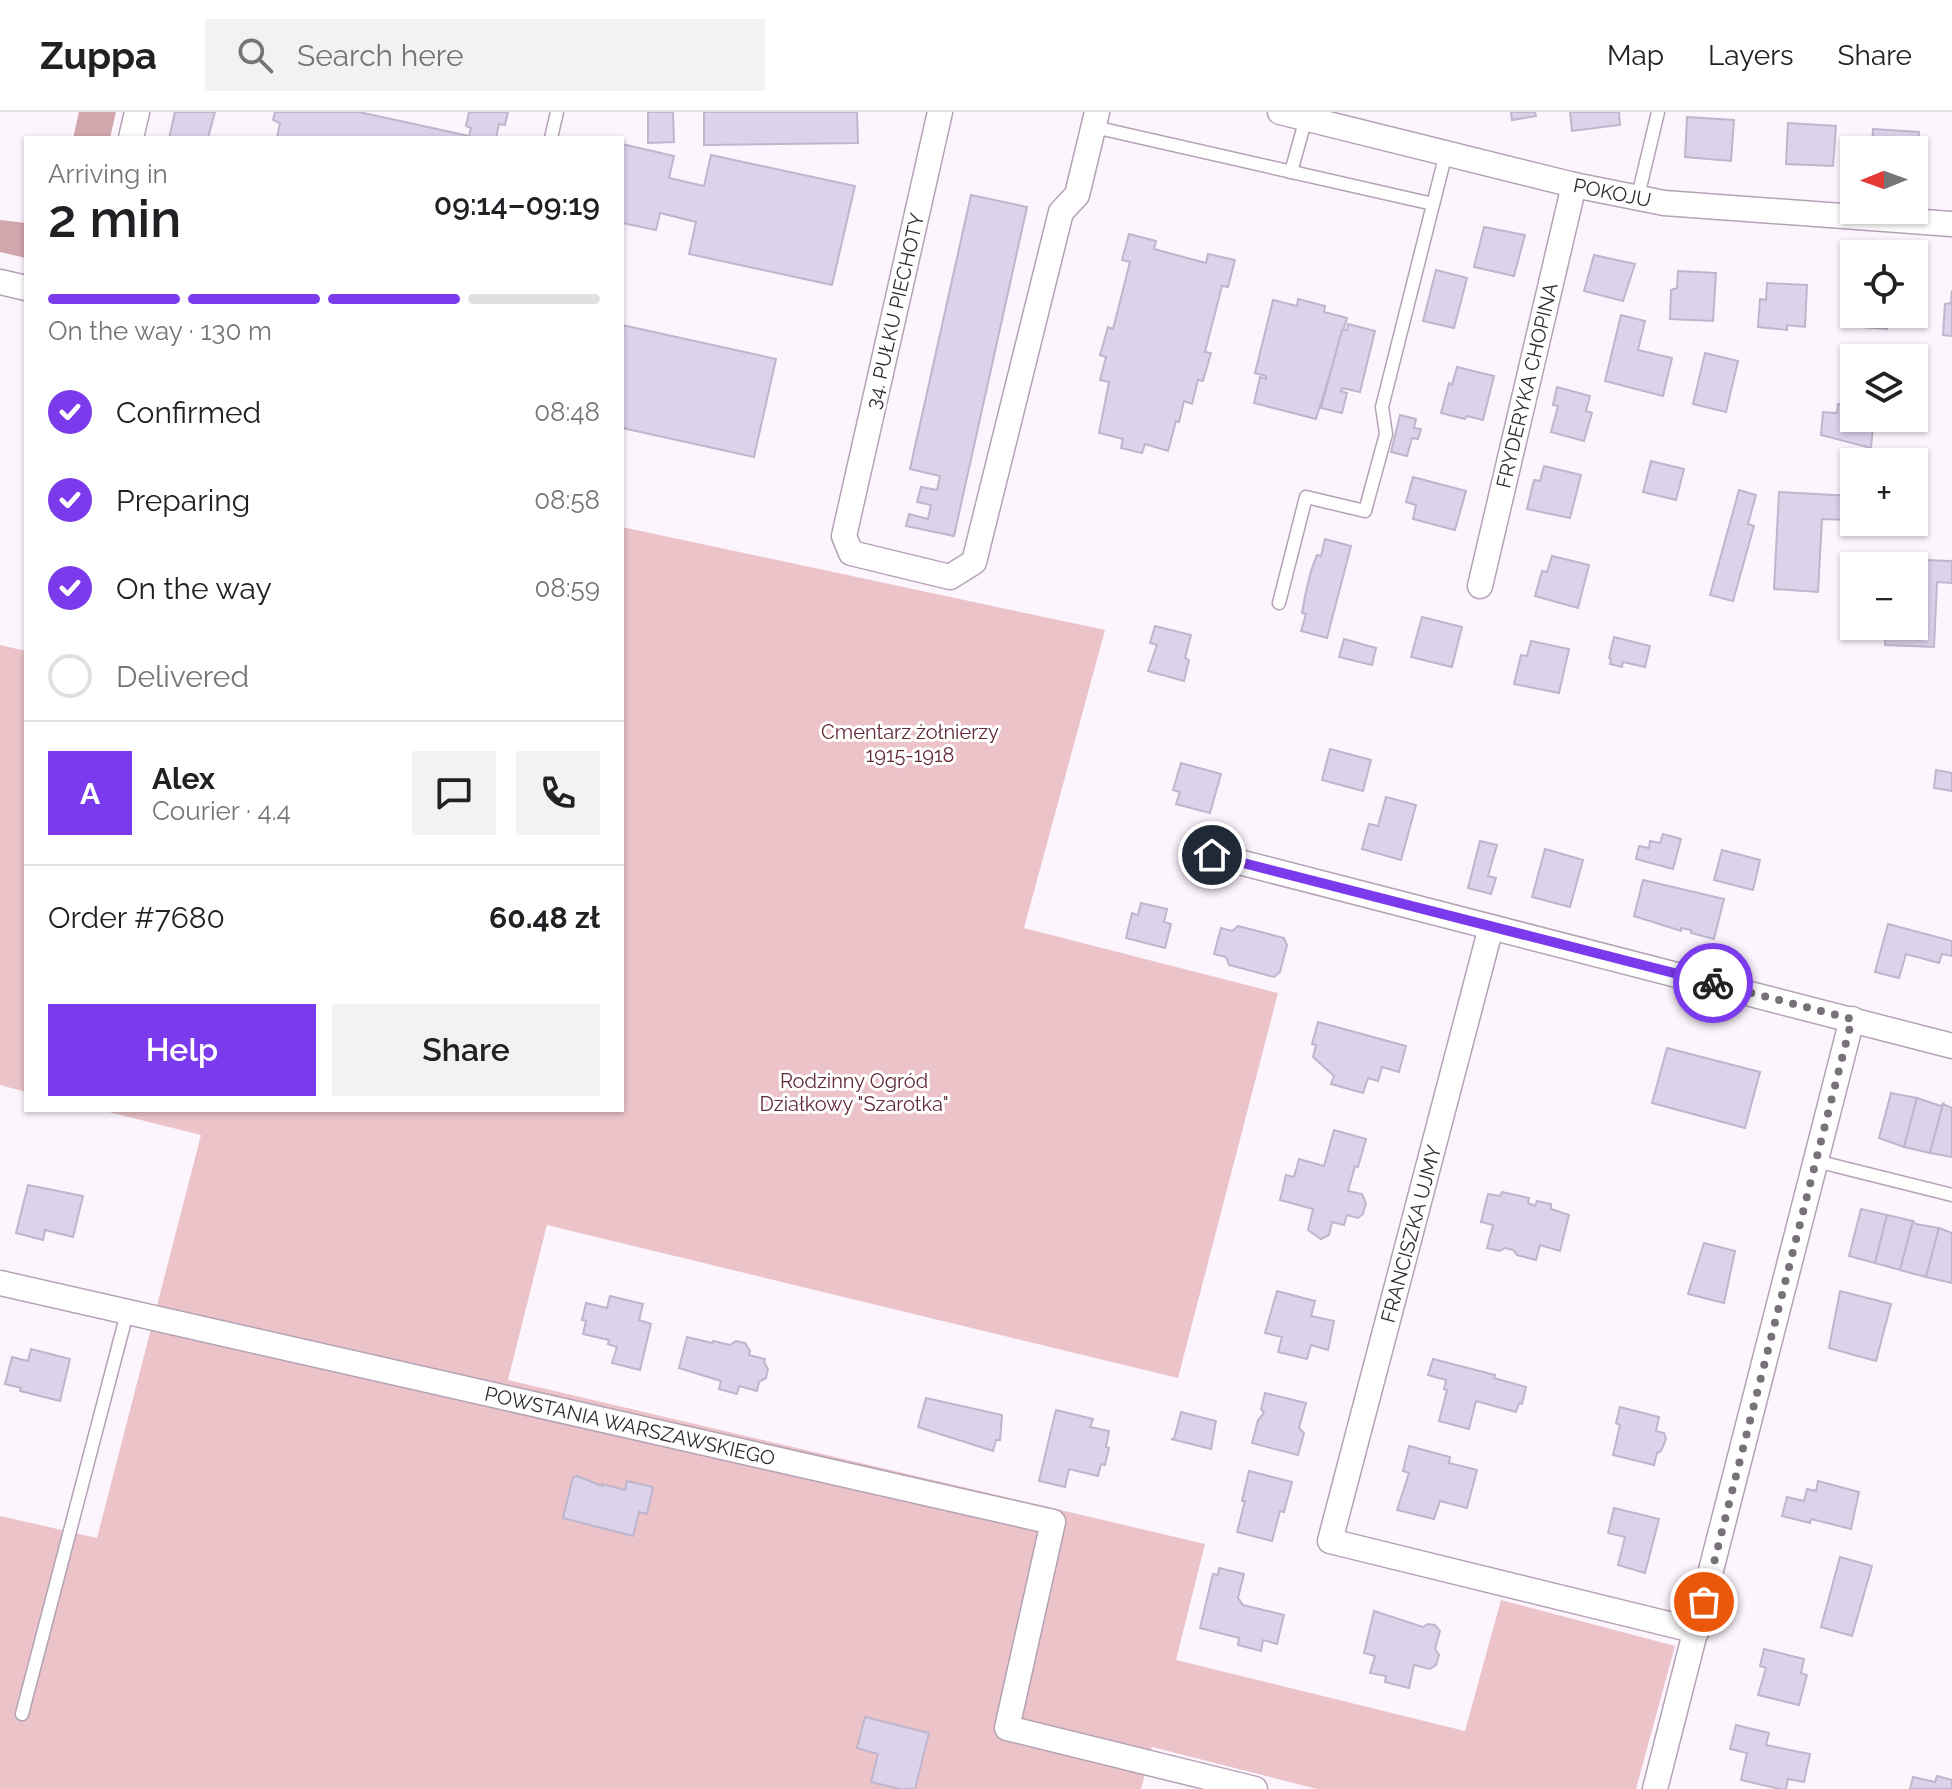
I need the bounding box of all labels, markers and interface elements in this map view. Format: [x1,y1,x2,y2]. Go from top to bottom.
search box [205,19,765,91]
text: Zuppa [40,33,157,78]
icon: search [233,33,277,77]
text: Search here [297,38,464,73]
text: Map [1607,39,1664,72]
text: Layers [1708,39,1794,72]
text: Share [1838,39,1912,72]
north arrow [1840,136,1928,224]
map controls [1840,136,1928,640]
text: Arriving in [48,159,168,189]
street label: POKOJU [1571,173,1653,212]
text: 09:14–09:19 [434,187,600,222]
text: 2 min [48,188,181,249]
street label: 34. PUŁKU PIECHOTY [861,211,929,411]
button: locate [1840,240,1928,328]
street label: FRYDERYKA CHOPINA [1491,280,1563,490]
text: On the way · 130 m [48,316,272,346]
button: layers [1840,344,1928,432]
icon: check [48,390,92,434]
text: Confirmed [116,395,261,430]
text: 08:48 [534,397,600,427]
button: + [1840,448,1928,536]
icon: check [48,478,92,522]
text: Preparing [116,483,250,518]
text: 08:58 [534,485,600,515]
button: − [1840,552,1928,640]
icon: check [48,566,92,610]
text: On the way [116,571,272,606]
text: 08:59 [534,573,600,603]
text: Delivered [116,659,249,694]
park label: Cmentarz żołnierzy 1915-1918 [821,720,999,767]
button: chat [412,751,496,835]
button: phone [516,751,600,835]
text: Alex [152,761,215,796]
text: A [80,776,100,811]
text: Courier · 4.4 [152,796,291,826]
pin [1178,821,1246,889]
icon: home [1190,833,1234,877]
text: Order #7680 [48,900,225,935]
text: 60.48 zł [489,900,600,935]
courier [1673,943,1753,1023]
icon: bike [1691,961,1735,1005]
button: Help [48,1004,316,1096]
button: Share [332,1004,600,1096]
park label: Rodzinny Ogród Działkowy "Szarotka" [760,1069,948,1116]
street label: FRANCISZKA UJMY [1376,1143,1446,1325]
street label: POWSTANIA WARSZAWSKIEGO [483,1381,777,1471]
pin [1670,1568,1738,1636]
icon: bag [1682,1580,1726,1624]

